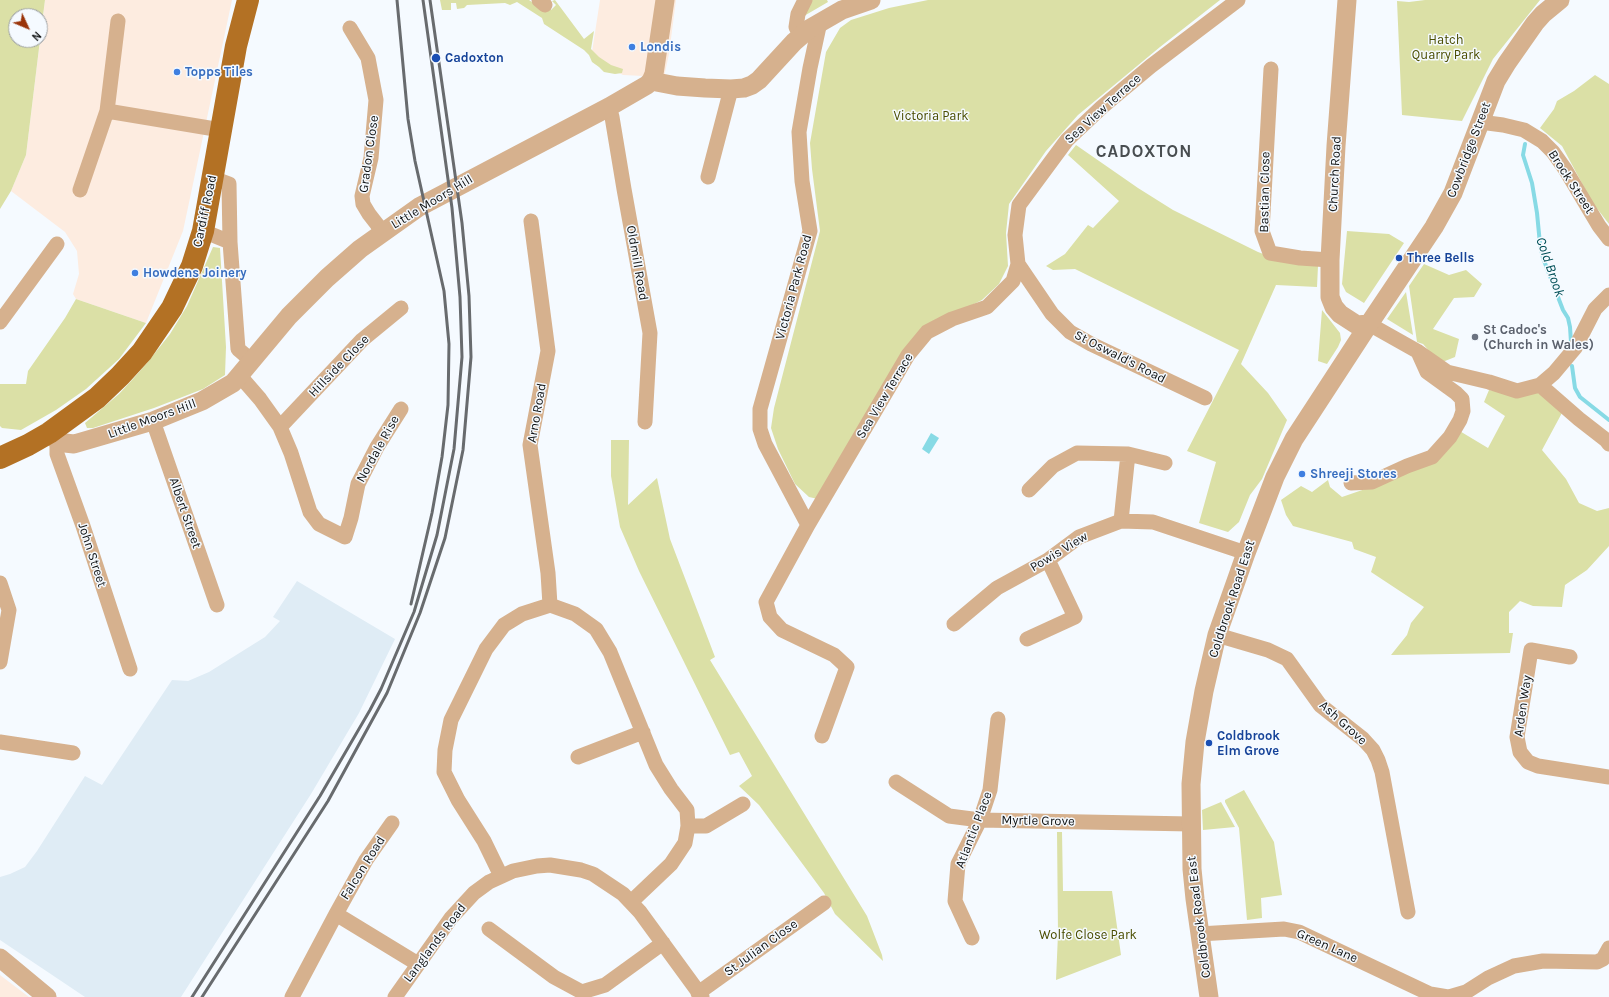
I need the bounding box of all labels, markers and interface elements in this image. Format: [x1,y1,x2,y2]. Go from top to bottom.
north arrow [8,8,48,48]
text: N [29,29,44,43]
park label: Hatch Quarry Park [1412,32,1480,63]
place label: Londis [640,39,681,55]
marker: Londis [627,42,637,52]
place label: Cadoxton [445,50,504,66]
marker: Cadoxton [430,52,442,64]
place label: Topps Tiles [185,64,253,80]
marker: Topps Tiles [172,67,182,77]
street label: Sea View Terrace [1062,71,1144,147]
street label: Cowbridge Street [1444,100,1494,200]
park label: Victoria Park [893,108,969,124]
street label: Gradon Close [356,114,382,194]
street label: Church Road [1325,136,1345,212]
district label: CADOXTON [1096,142,1192,162]
street label: Brock Street [1545,147,1597,217]
street label: Bastian Close [1256,151,1274,233]
street label: Little Moors Hill [388,171,476,233]
street label: Cardiff Road [190,174,220,248]
street label: Oldmill Road [623,224,651,302]
street label: Victoria Park Road [772,233,816,341]
water label: Cold Brook [1532,235,1568,299]
place label: Three Bells [1407,250,1474,266]
marker: Three Bells [1394,253,1404,263]
place label: Howdens Joinery [143,265,247,281]
marker: Howdens Joinery [130,268,140,278]
place label: St Cadoc's (Church in Wales) [1483,322,1594,353]
street label: St Oswald's Road [1072,327,1168,387]
street label: Hillside Close [306,332,372,400]
marker: St Cadoc's (Church in Wales) [1470,332,1480,342]
street label: Sea View Terrace [853,350,917,442]
street label: Arno Road [524,382,550,444]
street label: Little Moors Hill [106,396,198,442]
street label: Nordale Rise [353,413,403,485]
place label: Shreeji Stores [1310,466,1397,482]
marker: Shreeji Stores [1297,469,1307,479]
street label: Albert Street [166,476,204,550]
street label: John Street [74,521,110,589]
street label: Powis View [1027,529,1091,575]
street label: Coldbrook Road East [1206,538,1258,660]
street label: Arden Way [1511,674,1535,738]
street label: Ash Grove [1316,698,1370,748]
place label: Coldbrook Elm Grove [1217,728,1280,759]
marker: Coldbrook Elm Grove [1204,738,1214,748]
street label: Atlantic Place [952,789,996,871]
street label: Myrtle Grove [1001,813,1075,829]
street label: Falcon Road [337,833,389,903]
street label: Coldbrook Road East [1184,855,1214,979]
street label: Langlands Road [400,901,470,985]
street label: St Julian Close [721,916,801,980]
street label: Green Lane [1294,926,1360,966]
park label: Wolfe Close Park [1039,927,1137,943]

